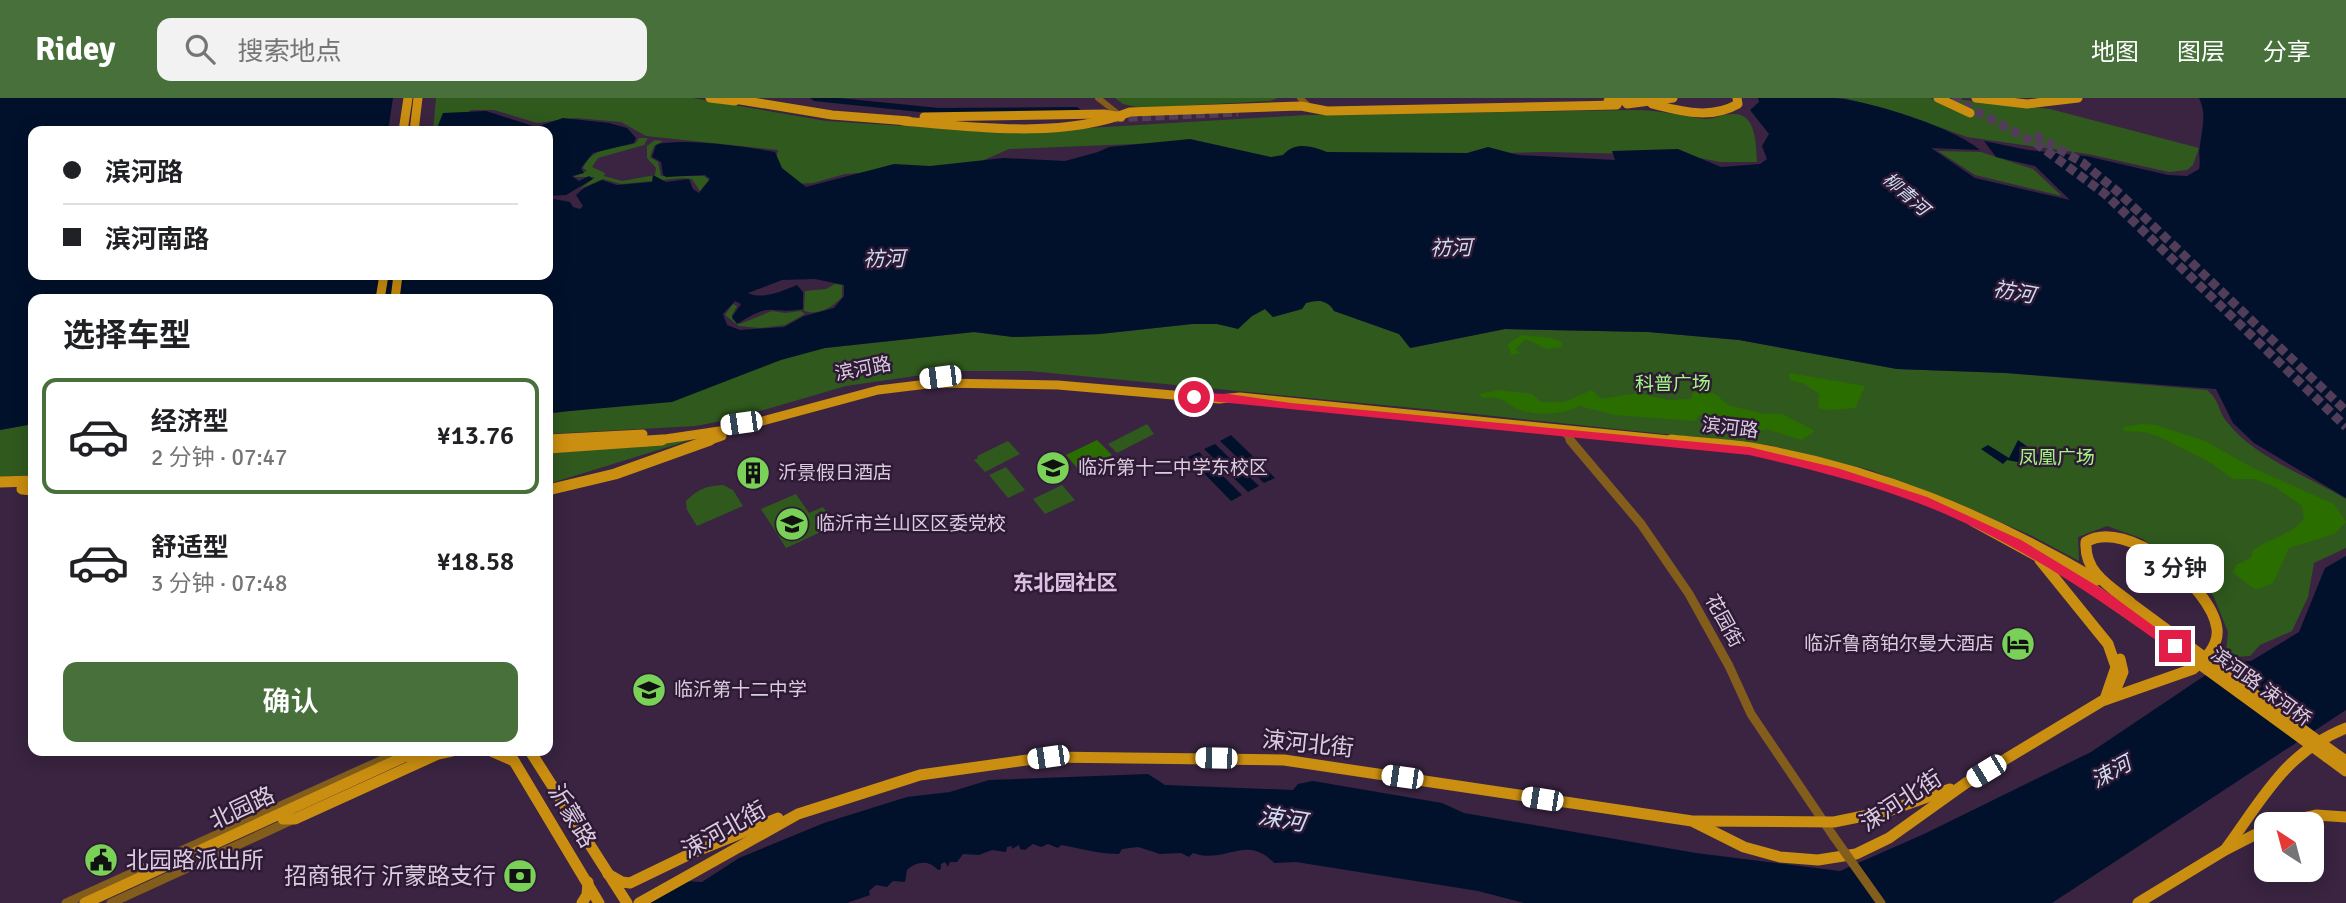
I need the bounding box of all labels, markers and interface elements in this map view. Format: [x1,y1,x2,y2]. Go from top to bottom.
search box [157,18,647,81]
text: Ridey [35,29,115,70]
icon: search [181,30,219,68]
text: 搜索地点 [237,36,341,68]
text: 地图 [2091,37,2139,67]
text: 图层 [2177,37,2225,67]
text: 分享 [2263,37,2311,67]
text: 滨河路 [105,157,183,189]
water label: 柳青河 [1878,168,1936,222]
text: 滨河南路 [105,224,209,256]
water label: 祊河 [1430,235,1476,261]
water label: 祊河 [863,246,909,272]
water label: 祊河 [1991,276,2041,309]
text: 选择车型 [63,316,191,355]
street label: 滨河路 [833,352,893,386]
car [918,364,963,390]
park label: 科普广场 [1635,372,1711,396]
route start [1178,381,1210,413]
icon: car [67,405,130,468]
text: 经济型 [151,406,229,438]
car [719,410,764,436]
street label: 滨河路 [1700,413,1760,443]
text: ¥13.76 [437,420,514,452]
text: 2 分钟 · 07:47 [151,443,287,472]
park label: 凤凰广场 [2019,446,2095,470]
school or university icon: 临沂第十二中学东校区 [1034,449,1072,487]
building icon: 沂景假日酒店 [734,454,772,492]
place label: 临沂第十二中学东校区 [1078,456,1268,480]
place label: 沂景假日酒店 [778,461,892,485]
school or university icon: 临沂市兰山区区委党校 [773,505,811,543]
place label: 临沂市兰山区区委党校 [816,512,1006,536]
icon: car [67,531,130,594]
text: 舒适型 [151,532,229,564]
callout: 3 分钟 [2126,545,2224,594]
text: ¥18.58 [437,546,514,578]
text: 3 分钟 [2143,554,2207,583]
text: 3 分钟 · 07:48 [151,569,287,598]
district label: 东北园社区 [1013,570,1118,596]
street label: 花园街 [1700,590,1748,652]
hotel icon: 临沂鲁商铂尔曼大酒店 [1999,625,2037,663]
route end [2159,630,2191,662]
place label: 临沂鲁商铂尔曼大酒店 [1804,632,1994,656]
street label: 滨河路 涑河桥 [2206,643,2316,731]
button: 确认 [63,662,518,742]
school or university icon: 临沂第十二中学 [630,671,668,709]
place label: 临沂第十二中学 [674,678,807,702]
street label: 涑河北街 [1261,725,1355,763]
car [1026,744,1071,770]
car [1195,747,1238,769]
water label: 涑河 [2086,749,2139,794]
car [1963,751,2010,791]
car [1380,764,1425,790]
street label: 涑河北街 [1855,764,1947,838]
street label: 沂蒙路 [542,779,602,853]
street label: 北园路 [205,780,279,836]
car [1520,785,1565,813]
street label: 涑河北街 [677,795,771,865]
water label: 涑河 [1256,800,1312,838]
north arrow [2254,812,2324,882]
map controls [2254,812,2324,882]
public building icon: 北园路派出所 [82,841,120,879]
place label: 北园路派出所 [126,846,264,875]
bank icon: 招商银行 沂蒙路支行 [501,857,539,895]
place label: 招商银行 沂蒙路支行 [284,862,496,891]

